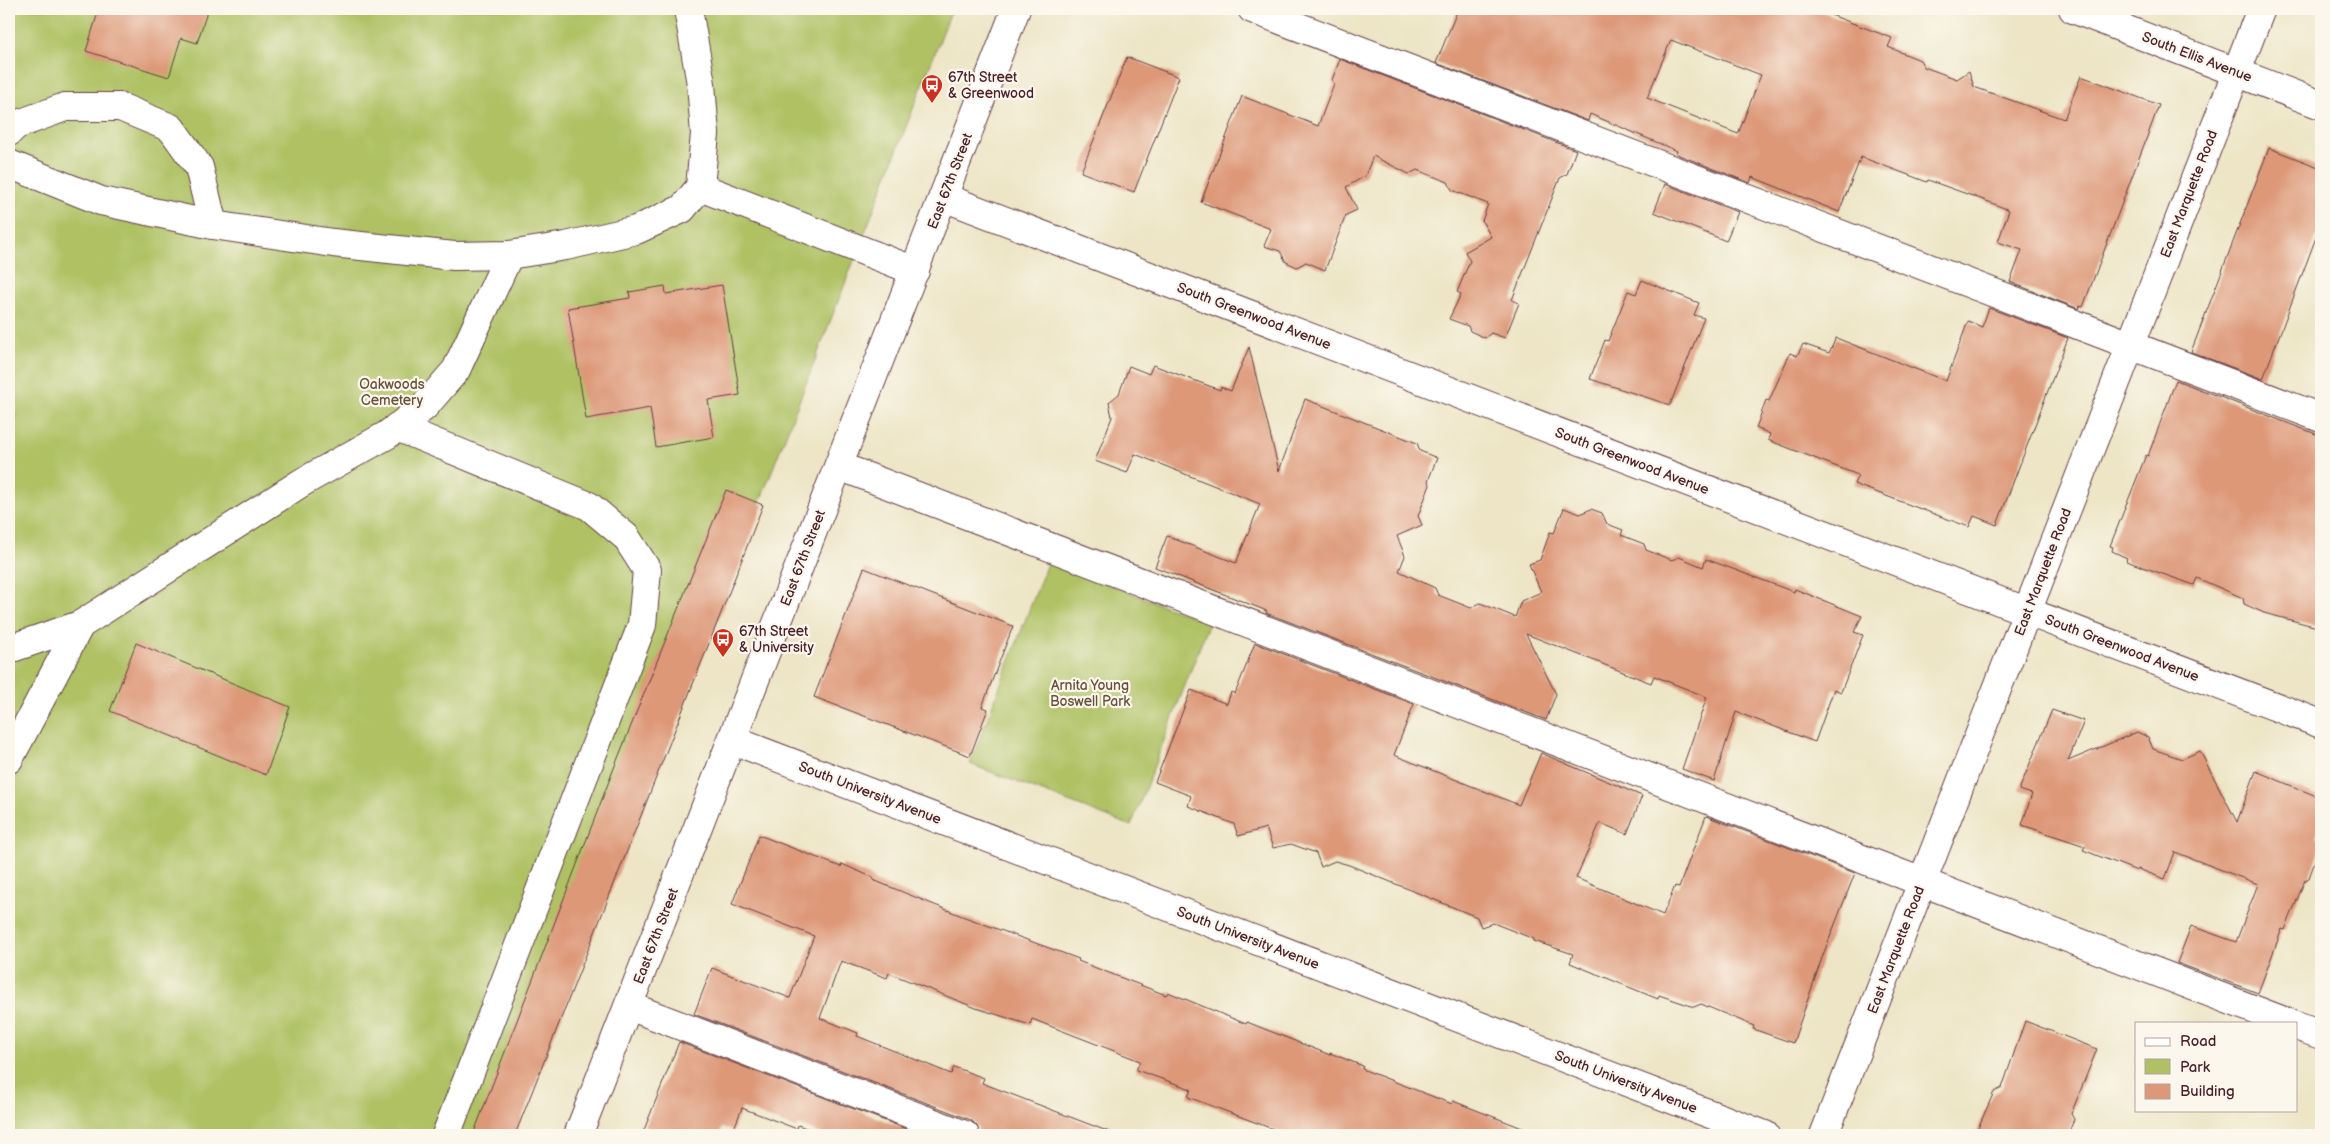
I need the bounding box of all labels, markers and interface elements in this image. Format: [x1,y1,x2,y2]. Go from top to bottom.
street label: South Ellis Avenue [2140,28,2254,86]
place label: 67th Street & Greenwood [948,69,1034,102]
bus stop icon: 67th Street & Greenwood [920,73,944,104]
street label: East Marquette Road [2157,128,2221,260]
street label: East 67th Street [924,130,976,231]
street label: South Greenwood Avenue [1175,279,1333,353]
park label: Oakwoods Cemetery [359,376,425,409]
street label: South Greenwood Avenue [1553,424,1711,498]
street label: East Marquette Road [2011,506,2075,638]
street label: East 67th Street [777,507,829,608]
street label: South Greenwood Avenue [2043,611,2201,685]
place label: 67th Street & University [739,623,814,656]
bus stop icon: 67th Street & University [711,627,735,658]
park label: Arnita Young Boswell Park [1050,677,1130,710]
street label: South University Avenue [796,758,944,828]
street label: East Marquette Road [1864,884,1928,1016]
street label: East 67th Street [630,885,682,986]
street label: South University Avenue [1174,903,1322,973]
legend [2135,1022,2298,1112]
text: Road [2180,1032,2216,1051]
street label: South University Avenue [1552,1047,1700,1117]
text: Park [2180,1058,2211,1077]
text: Building [2180,1082,2235,1101]

